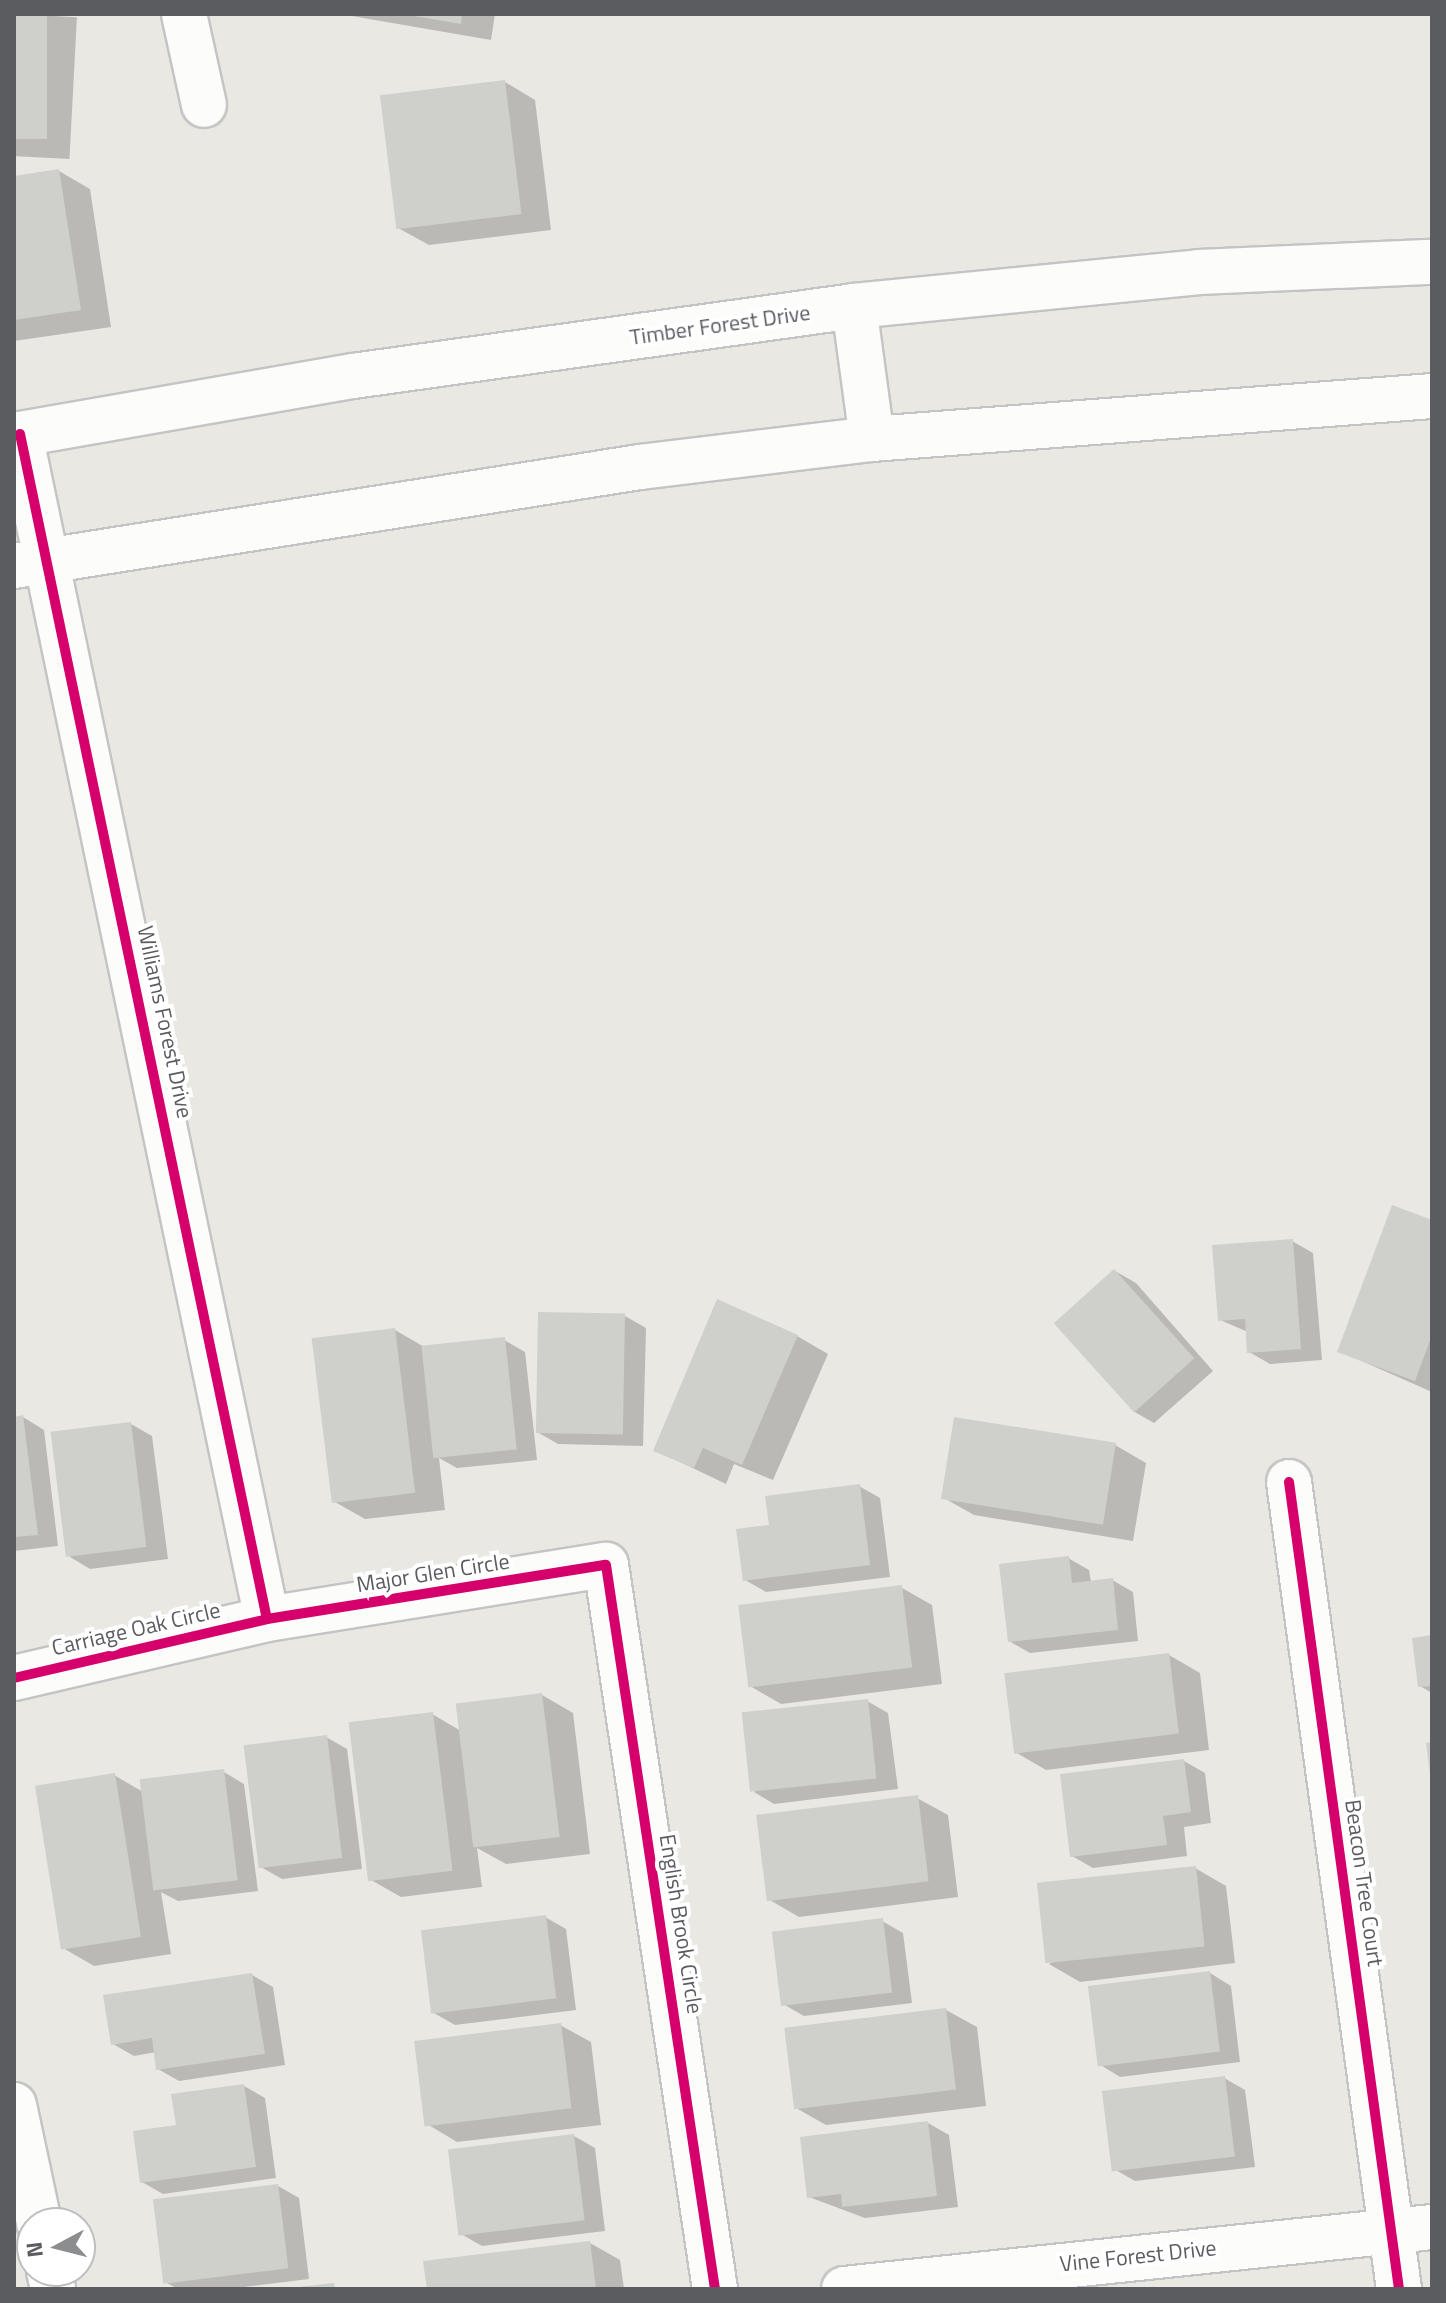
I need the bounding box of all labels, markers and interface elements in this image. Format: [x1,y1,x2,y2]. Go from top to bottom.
street label: Timber Forest Drive [628,299,812,351]
street label: Williams Forest Drive [132,923,198,1121]
street label: Major Glen Circle [355,1548,511,1598]
street label: Carriage Oak Circle [49,1597,223,1661]
street label: Beacon Tree Court [1339,1798,1389,1968]
street label: English Brook Circle [654,1832,708,2016]
north arrow [16,2207,96,2287]
street label: Vine Forest Drive [1058,2235,1218,2277]
text: N [16,2240,52,2259]

